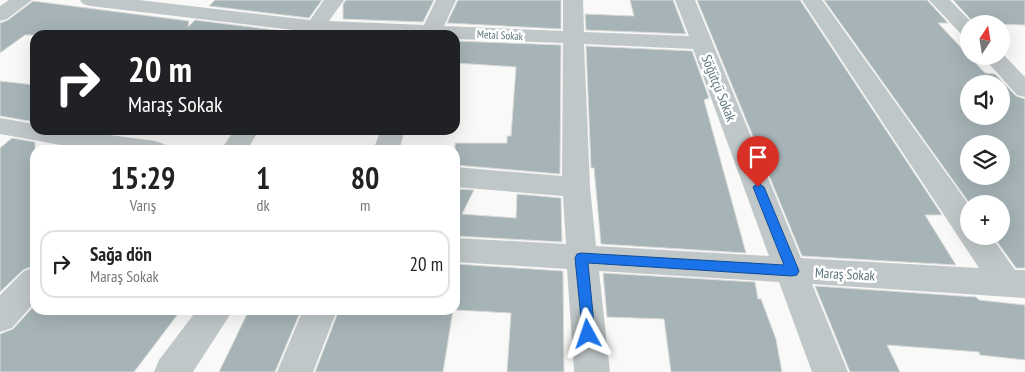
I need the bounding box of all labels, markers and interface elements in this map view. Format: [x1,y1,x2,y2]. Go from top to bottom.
north arrow [960,15,1010,65]
map controls [960,15,1010,245]
street label: Metal Sokak [477,27,524,43]
text: 20 m [128,46,192,92]
icon: right [45,50,110,115]
street label: Söğütçü Sokak [697,52,741,125]
button: sound [960,75,1010,125]
text: Maraş Sokak [128,90,223,118]
button: layers [960,135,1010,185]
pin [737,136,779,187]
icon: arrive [744,143,772,171]
text: 15:29 [111,158,175,197]
text: 1 [256,158,270,197]
text: 80 [351,158,379,197]
text: Varış [130,195,156,215]
text: dk [257,195,270,215]
text: m [360,195,370,215]
button: + [960,195,1010,245]
text: Sağa dön [90,242,152,266]
icon: right [47,250,75,278]
text: 20 m [410,252,443,276]
street label: Maraş Sokak [814,263,876,285]
text: Maraş Sokak [90,266,159,286]
position arrow [561,307,613,359]

